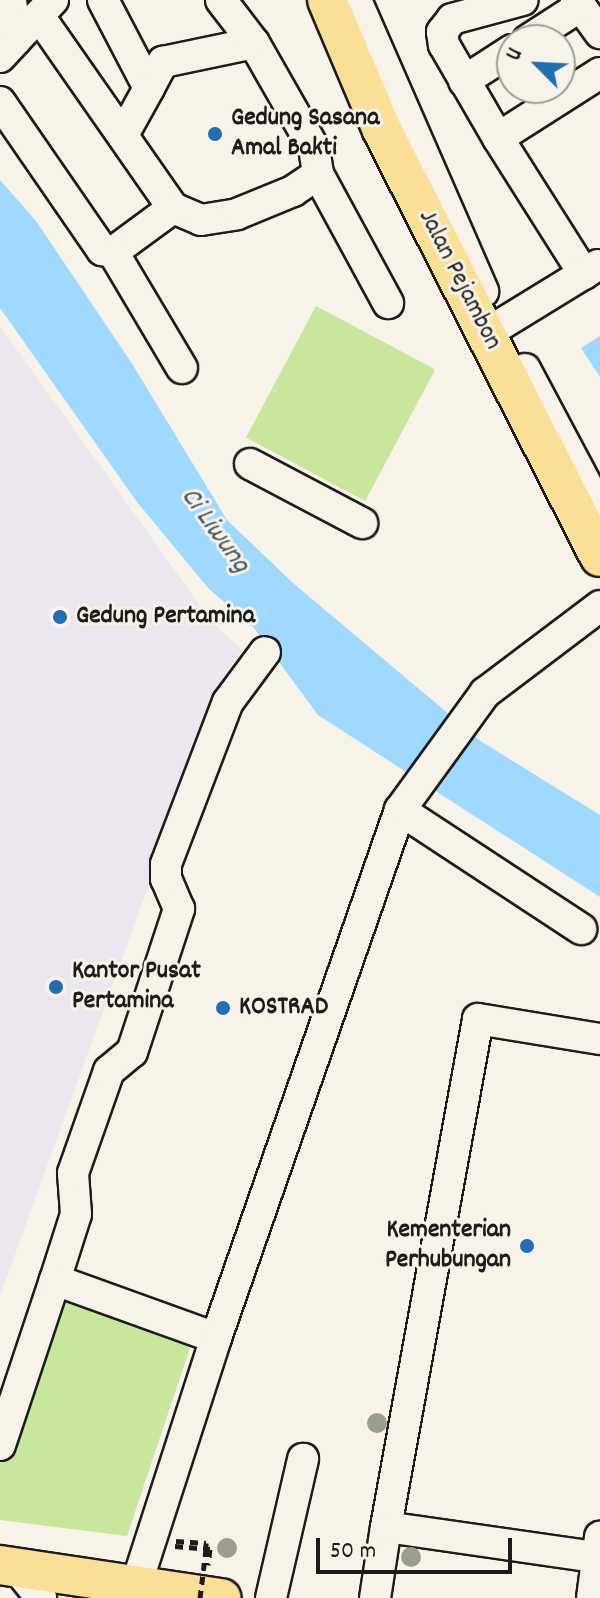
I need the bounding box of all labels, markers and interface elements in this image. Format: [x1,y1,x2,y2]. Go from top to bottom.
north arrow [496,24,576,104]
text: U [499,44,532,66]
place label: Gedung Sasana Amal Bakti [231,103,379,164]
marker: Gedung Sasana Amal Bakti [206,125,224,143]
street label: Jalan Pejambon [410,205,508,355]
water label: Ci Liwung [172,482,256,580]
place label: Gedung Pertamina [76,601,255,633]
marker: Gedung Pertamina [51,608,69,626]
place label: Kantor Pusat Pertamina [72,956,201,1018]
marker: Kantor Pusat Pertamina [47,978,65,996]
place label: KOSTRAD [239,992,328,1024]
marker: KOSTRAD [214,999,232,1017]
place label: Kementerian Perhubungan [385,1215,511,1276]
marker: Kementerian Perhubungan [518,1237,536,1255]
scale bar [320,1522,516,1572]
text: 50 m [330,1535,376,1569]

